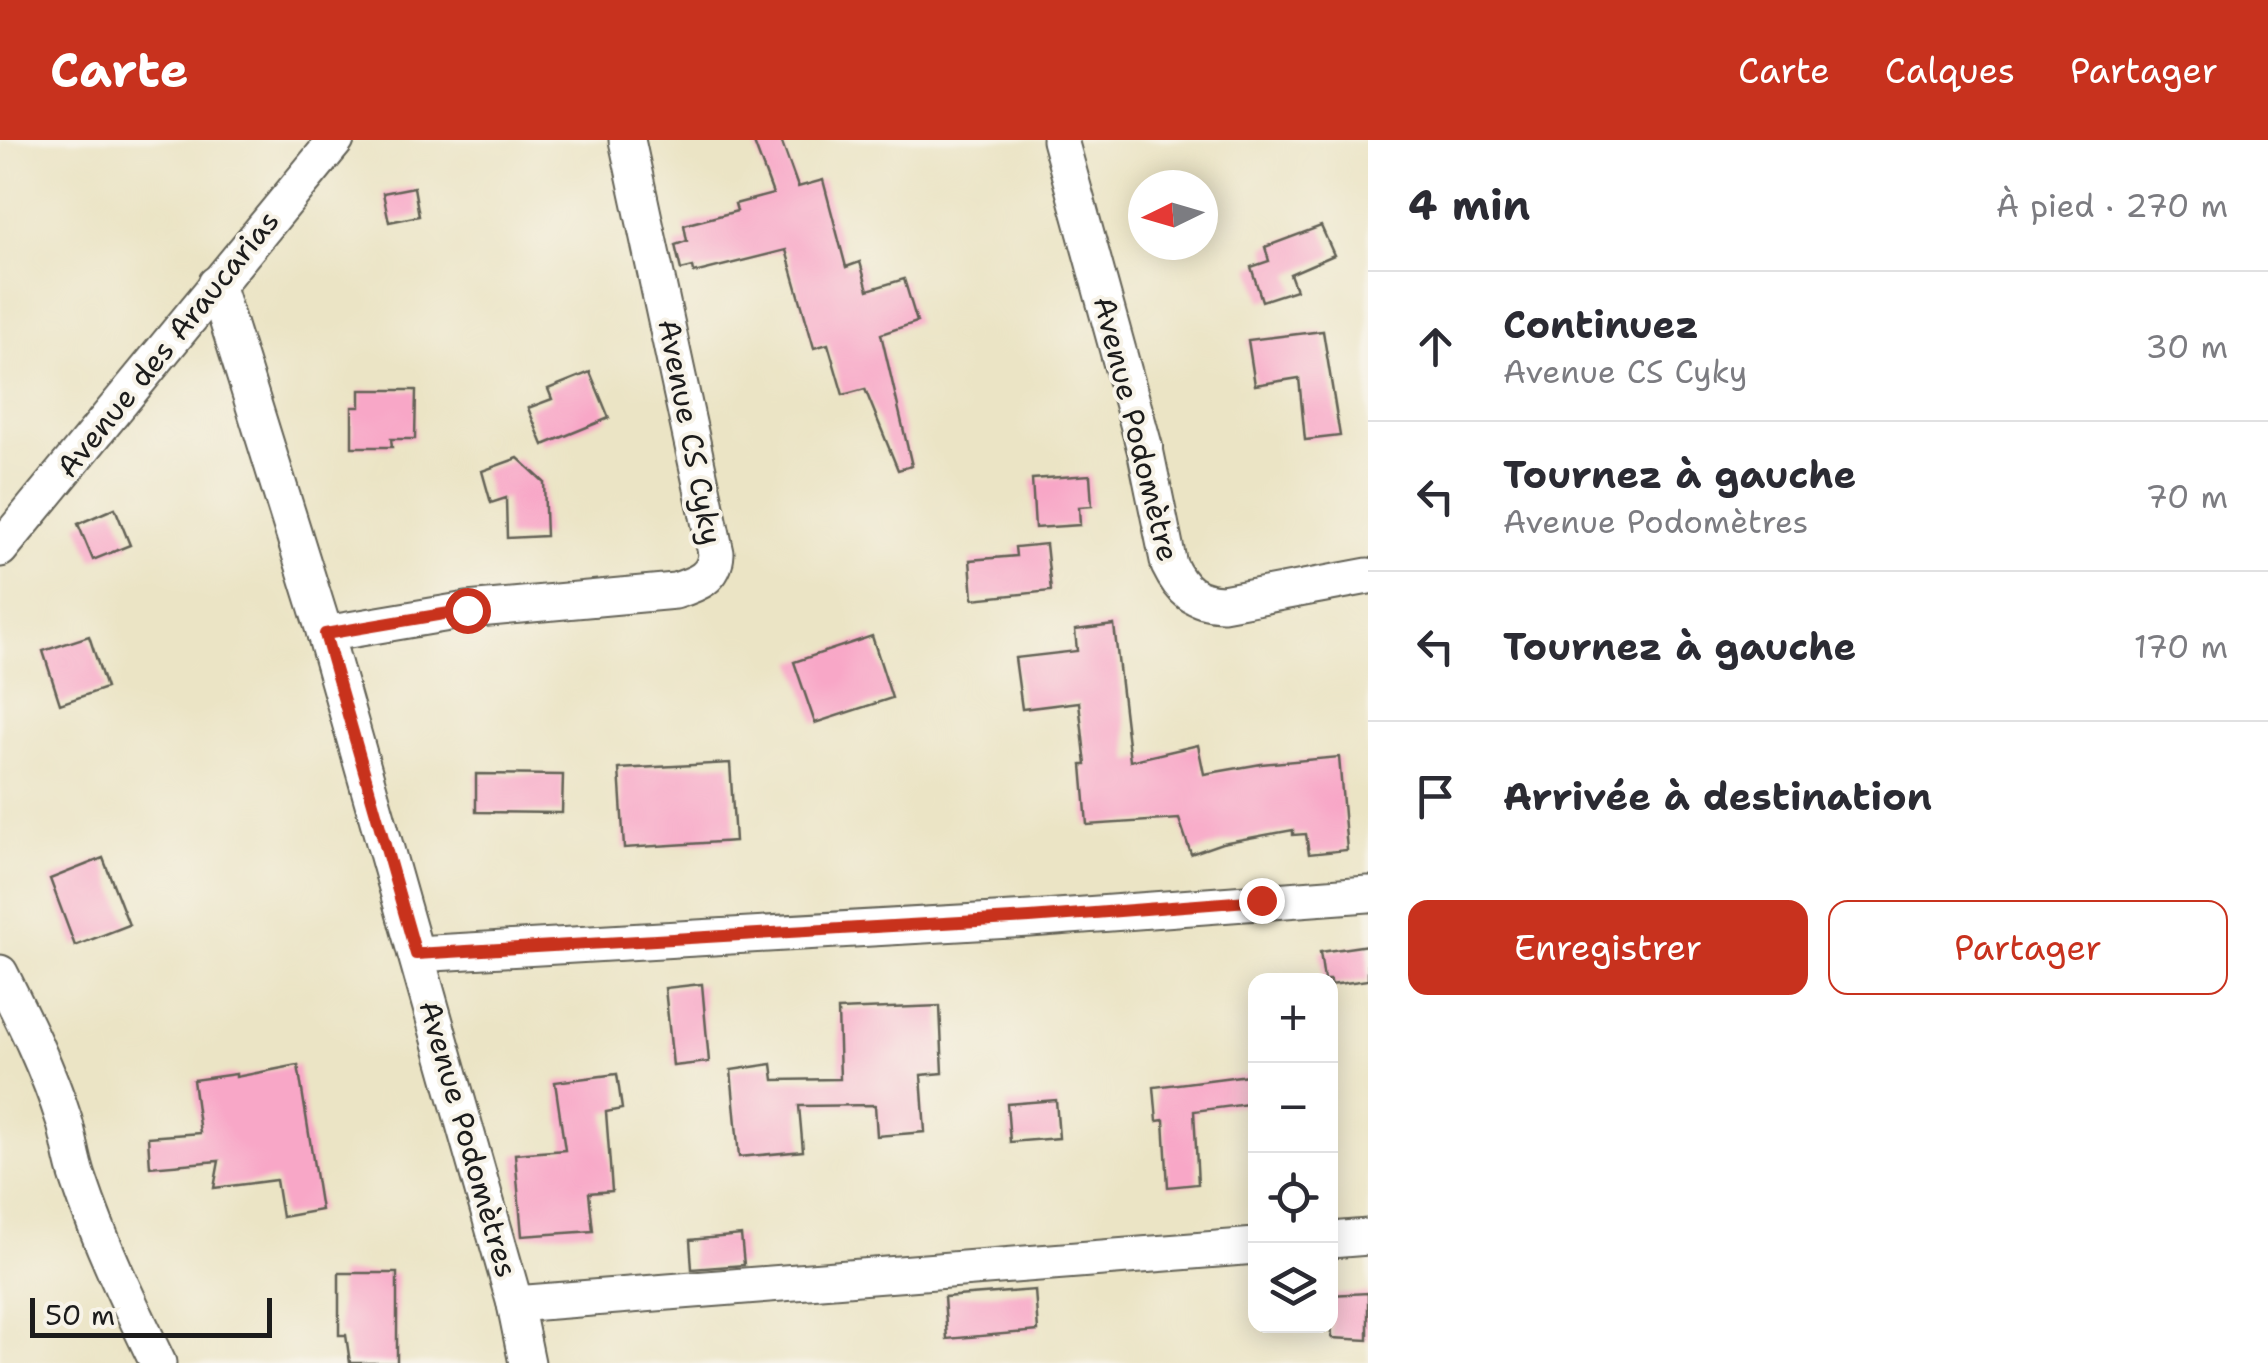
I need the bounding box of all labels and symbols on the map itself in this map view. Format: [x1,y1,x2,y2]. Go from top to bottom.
north arrow [1128,170,1218,260]
street label: Avenue des Araucarias [47,201,288,486]
street label: Avenue Podomètre [1084,292,1189,566]
street label: Avenue CS Cyky [649,316,732,548]
route start [445,588,491,634]
route end [1239,878,1285,924]
street label: Avenue Podomètres [409,996,528,1282]
scale bar [30,1293,272,1338]

